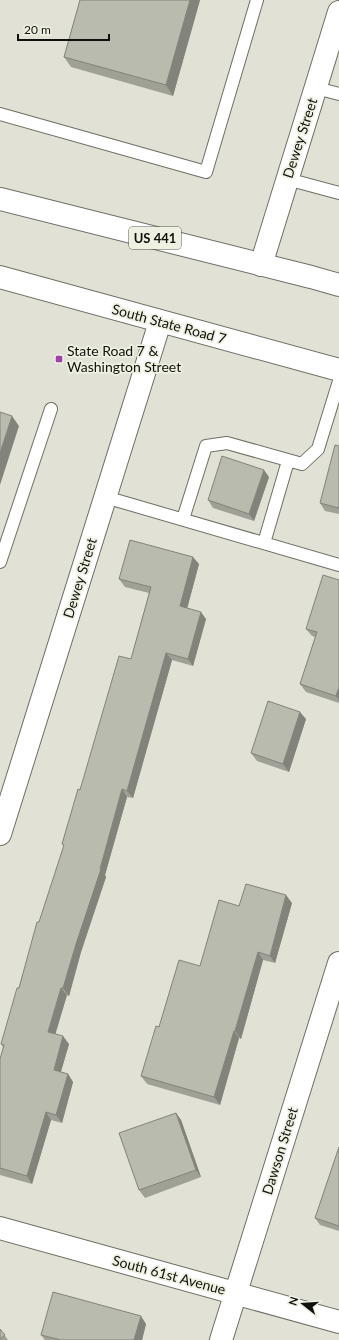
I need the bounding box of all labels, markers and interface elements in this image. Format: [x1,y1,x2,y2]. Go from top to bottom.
scale bar [18,16,109,42]
text: 20 m [24,22,51,37]
street label: Dewey Street [279,96,320,180]
road number: US 441 [129,227,181,249]
street label: South State Road 7 [110,300,228,347]
place label: State Road 7 & Washington Street [67,342,181,375]
marker: State Road 7 & Washington Street [54,354,64,364]
street label: Dewey Street [59,536,100,620]
street label: Dawson Street [258,1105,301,1197]
street label: South 61st Avenue [111,1251,228,1298]
north arrow [283,1284,323,1324]
text: N [286,1295,300,1307]

